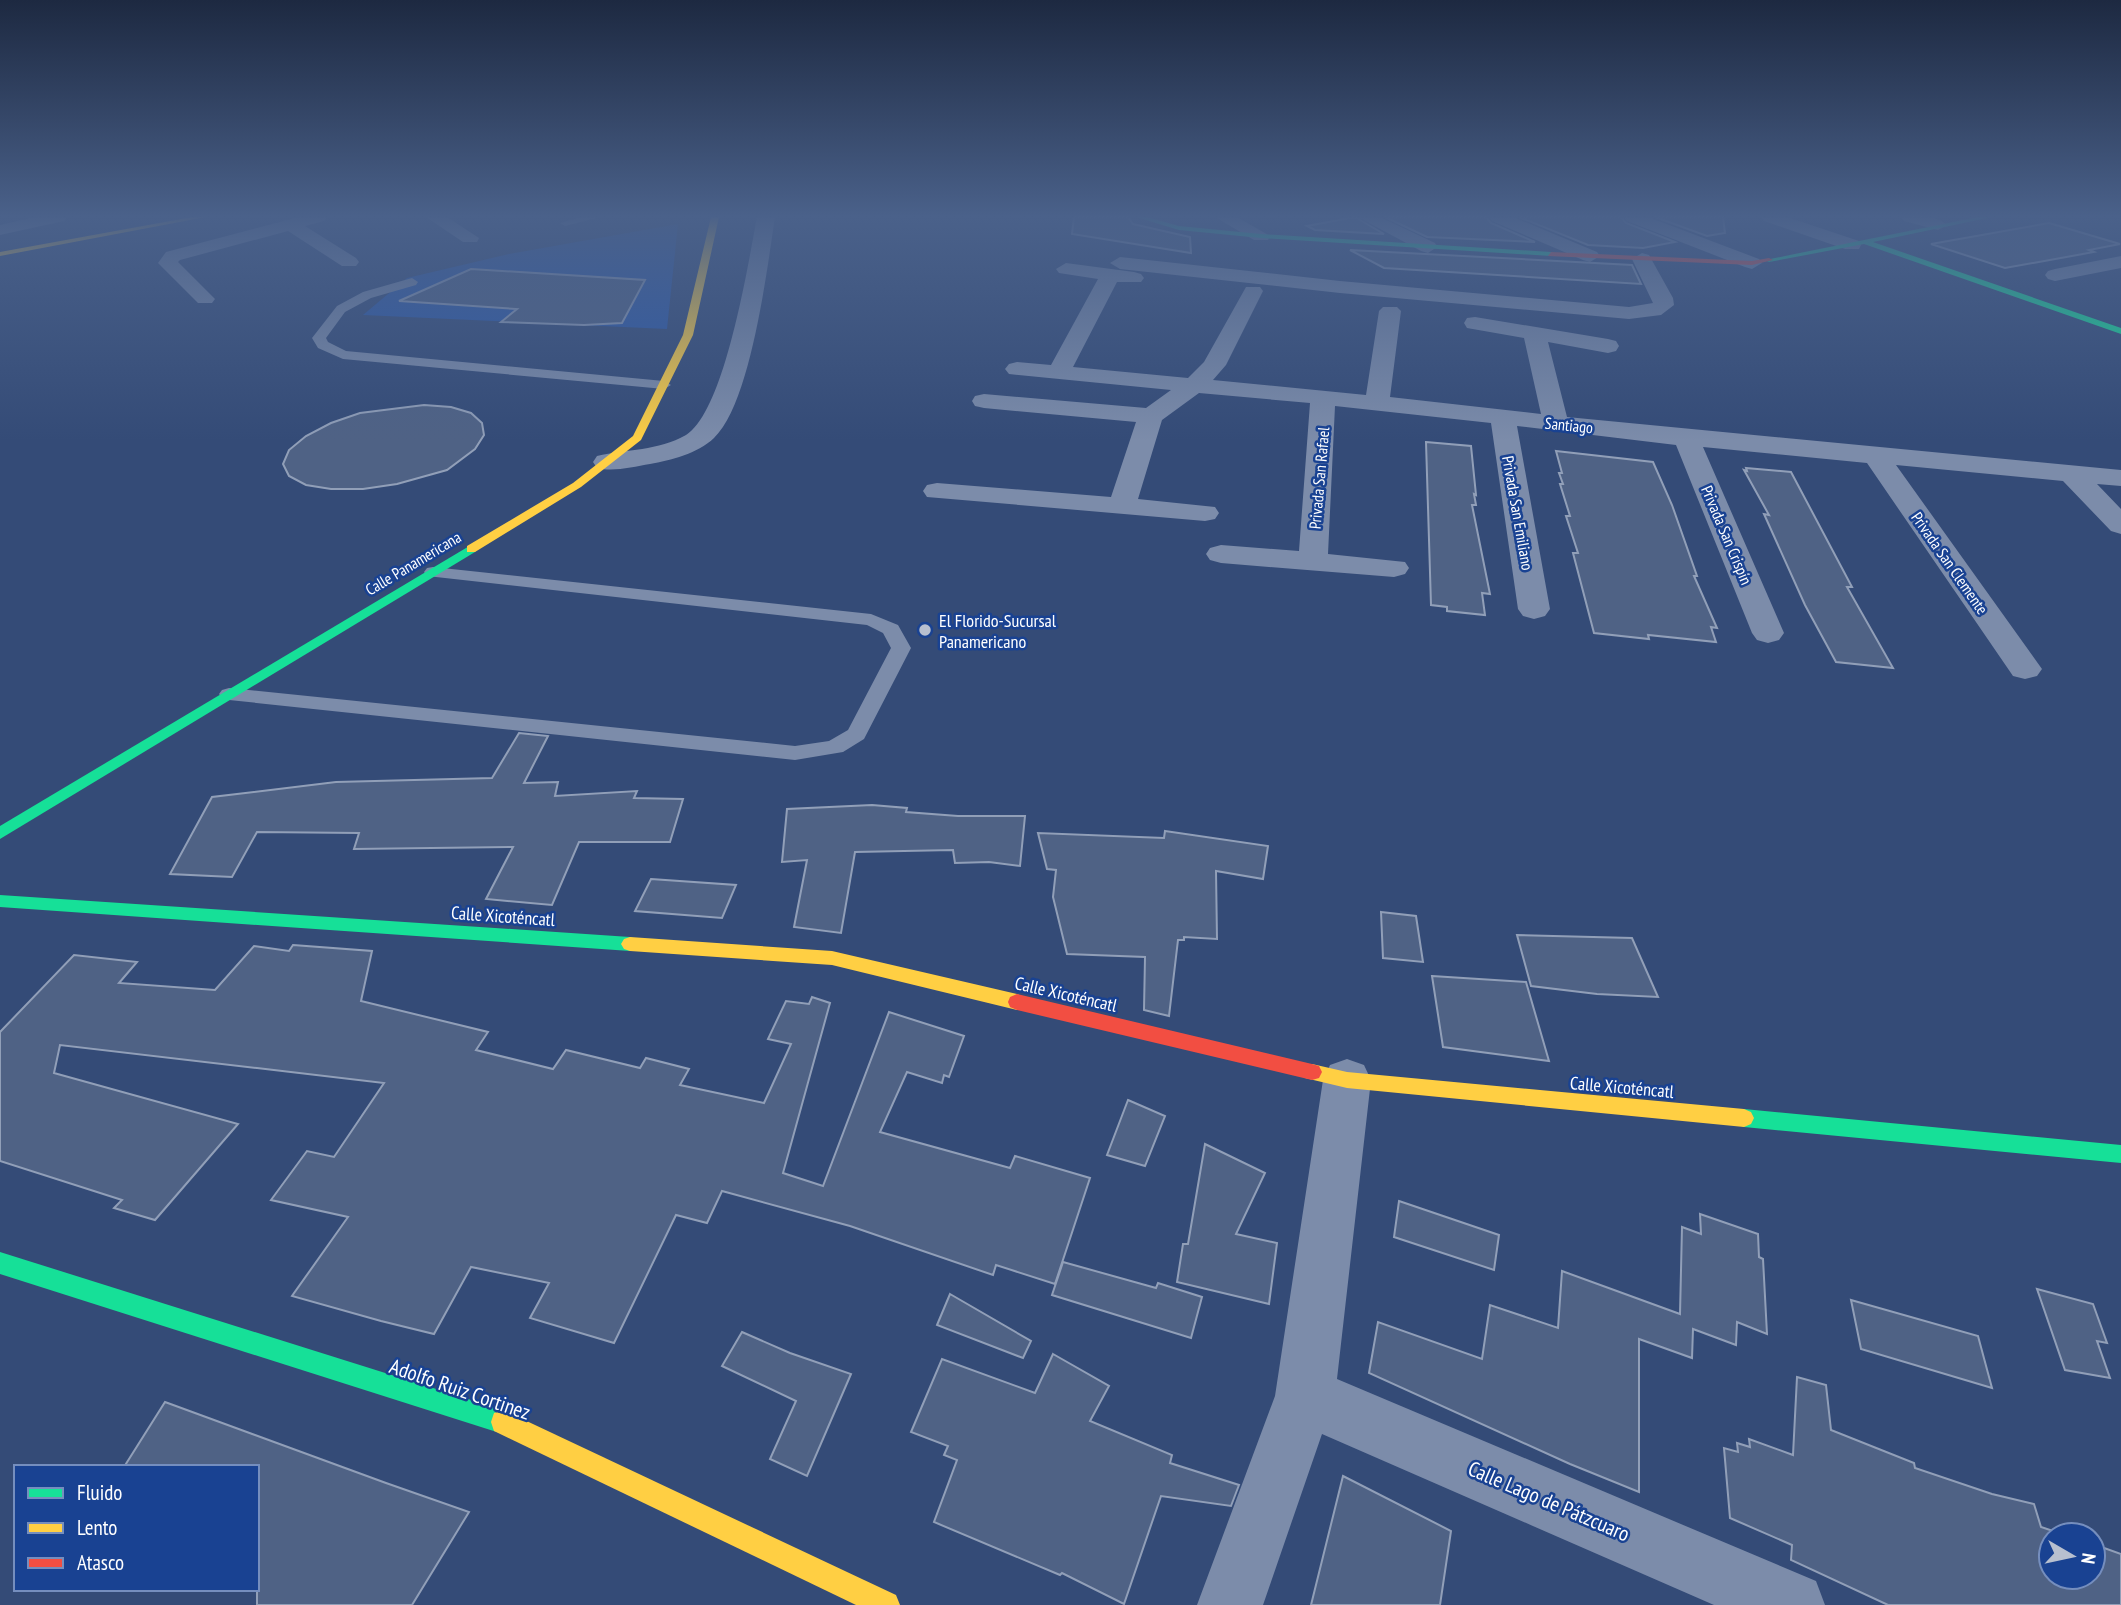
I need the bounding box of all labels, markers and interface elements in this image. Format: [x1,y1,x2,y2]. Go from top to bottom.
street label: Santiago [1544,413,1594,437]
street label: Privada San Rafael [1305,426,1333,530]
street label: Privada San Emiliano [1498,454,1538,572]
street label: Privada San Crispín [1697,483,1757,587]
street label: Privada San Clemente [1907,508,1993,618]
street label: Calle Panamericana [362,527,464,599]
place label: El Florido-Sucursal Panamericano [939,609,1057,653]
marker: El Florido-Sucursal Panamericano [917,622,933,638]
street label: Calle Xicoténcatl [450,901,557,931]
street label: Calle Xicoténcatl [1013,971,1120,1017]
street label: Calle Xicoténcatl [1569,1071,1676,1103]
street label: Adolfo Ruiz Cortinez [386,1352,534,1426]
street label: Calle Lago de Pátzcuaro [1464,1455,1634,1547]
legend [14,1465,259,1591]
text: Fluido [77,1479,122,1506]
text: Lento [77,1514,117,1541]
north arrow [2037,1521,2107,1591]
text: Atasco [77,1549,124,1576]
text: N [2076,1552,2101,1566]

